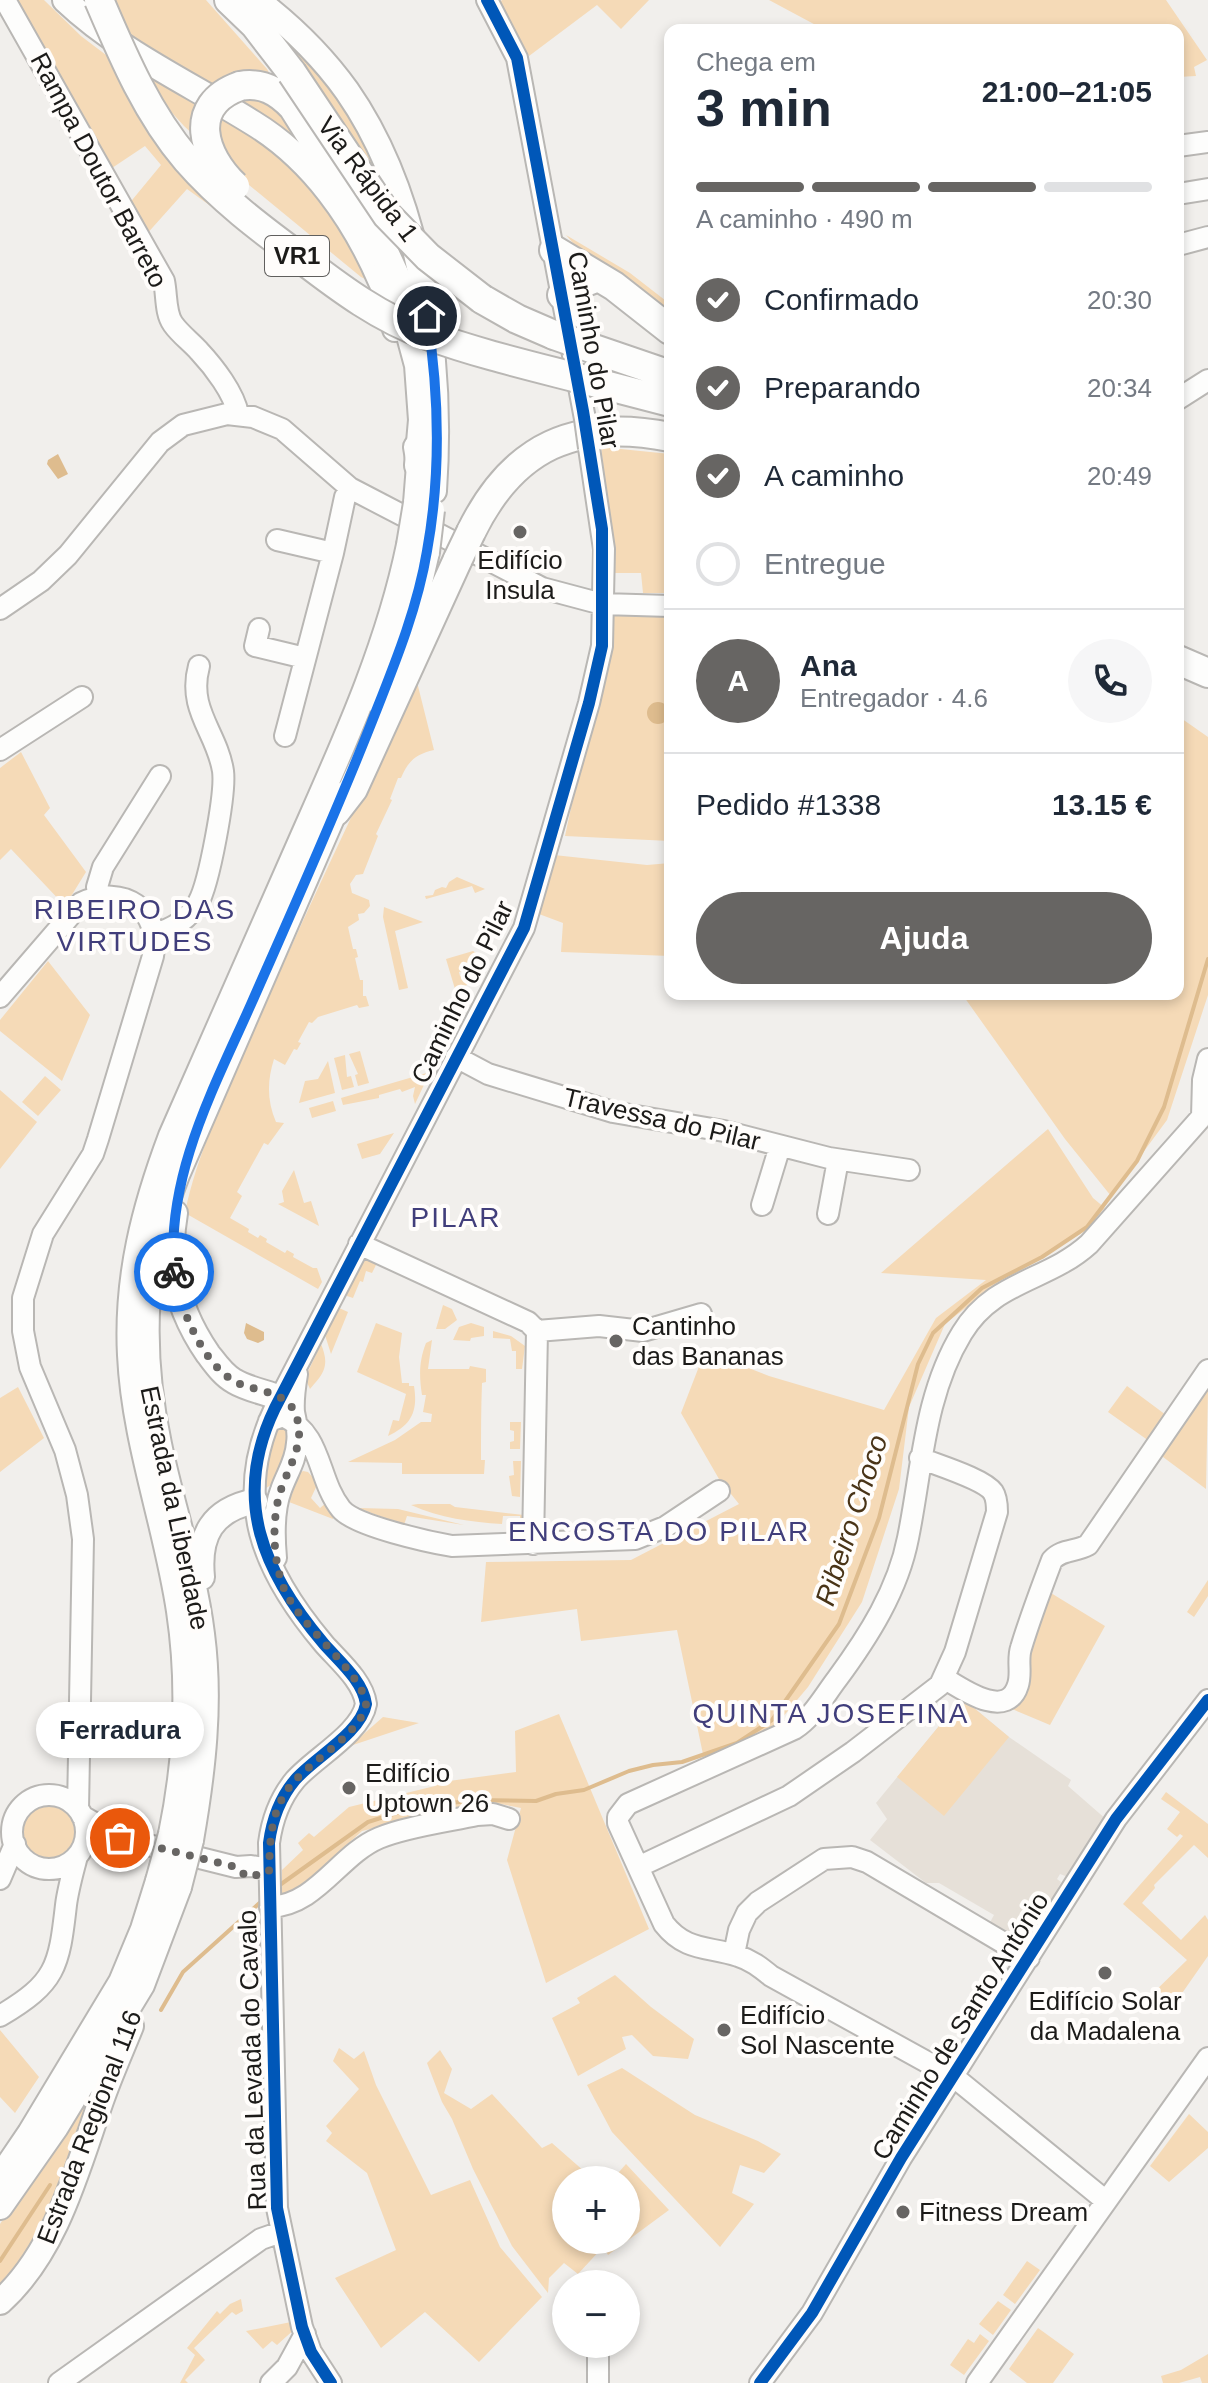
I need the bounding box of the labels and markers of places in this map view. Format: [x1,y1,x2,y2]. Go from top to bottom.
pin [393,282,461,350]
marker: Edifício Insula [511,523,529,541]
place label: Edifício Insula [477,545,563,605]
place label: Cantinho das Bananas [632,1311,784,1371]
marker: Cantinho das Bananas [607,1332,625,1350]
callout: Ferradura [36,1702,204,1758]
place label: Edifício Uptown 26 [365,1758,489,1818]
marker: Edifício Uptown 26 [340,1779,358,1797]
pin [86,1804,154,1872]
marker: Edifício Solar da Madalena [1096,1964,1114,1982]
place label: Edifício Solar da Madalena [1028,1986,1182,2046]
place label: Edifício Sol Nascente [740,2000,895,2060]
marker: Edifício Sol Nascente [715,2021,733,2039]
place label: Fitness Dream [919,2197,1088,2227]
marker: Fitness Dream [894,2203,912,2221]

